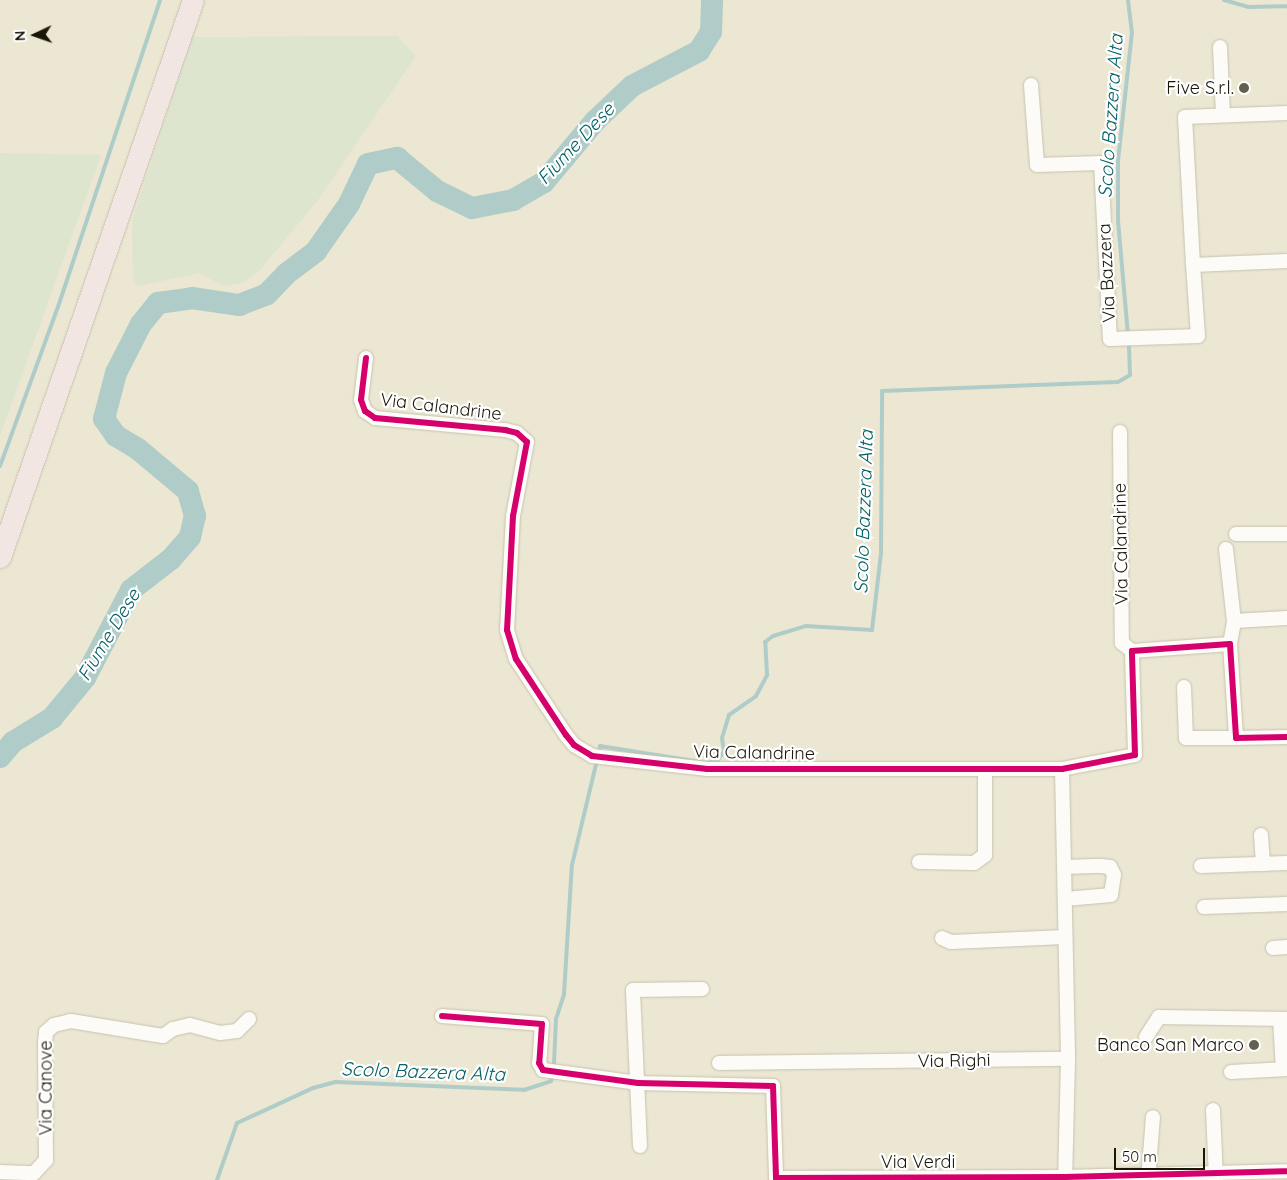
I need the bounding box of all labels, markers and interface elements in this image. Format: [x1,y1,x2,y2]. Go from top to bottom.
north arrow [10,10,60,60]
text: N [11,30,29,41]
water label: Scolo Bazzera Alta [1094,33,1128,199]
place label: Five S.r.l. [1166,77,1234,99]
marker: Five S.r.l. [1238,82,1250,94]
water label: Fiume Dese [533,99,619,189]
street label: Via Bazzera [1094,223,1120,323]
street label: Via Calandrine [379,389,503,425]
water label: Scolo Bazzera Alta [850,430,878,594]
street label: Via Calandrine [1109,483,1133,605]
water label: Fiume Dese [73,585,145,685]
street label: Via Calandrine [693,741,815,765]
place label: Banco San Marco [1097,1034,1244,1056]
marker: Banco San Marco [1248,1039,1260,1051]
street label: Via Canove [35,1040,57,1136]
street label: Via Righi [917,1050,991,1072]
water label: Scolo Bazzera Alta [341,1058,505,1086]
scale bar [1117,1138,1208,1170]
text: 50 m [1122,1147,1157,1166]
street label: Via Verdi [881,1151,955,1173]

